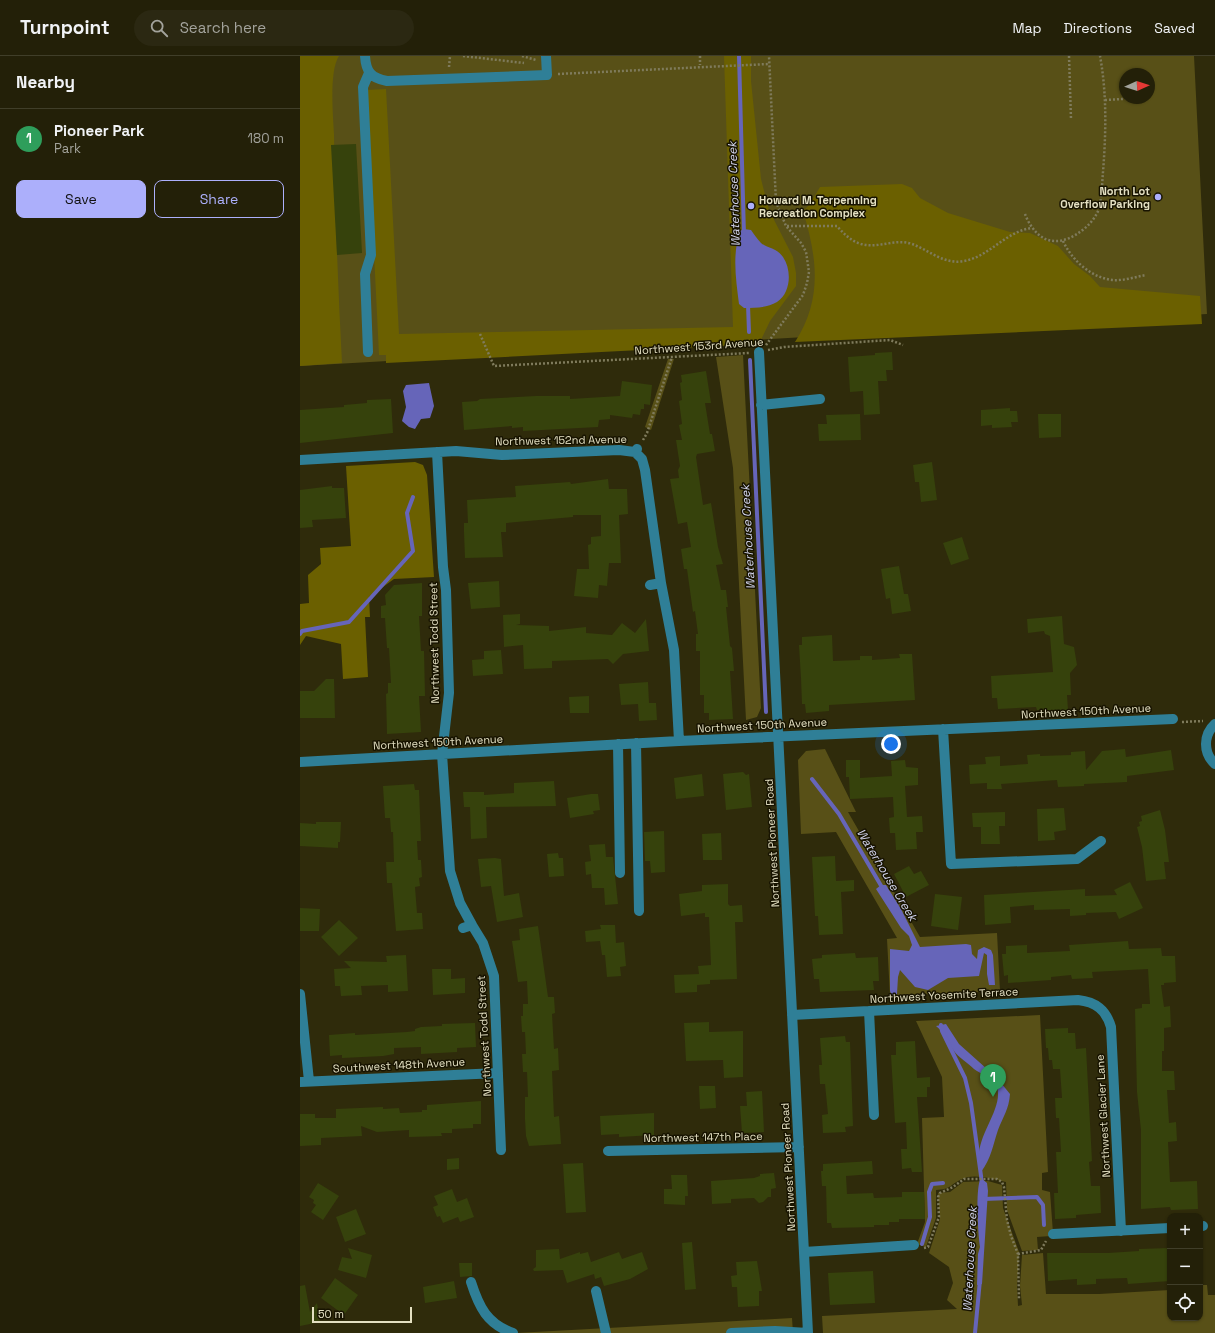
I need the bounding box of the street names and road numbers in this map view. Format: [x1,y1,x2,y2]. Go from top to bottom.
street label: Northwest 153rd Avenue [634,335,764,357]
street label: Northwest 152nd Avenue [495,432,627,448]
street label: Northwest Todd Street [426,582,442,704]
street label: Northwest 150th Avenue [1021,701,1151,721]
street label: Northwest 150th Avenue [697,715,827,735]
street label: Northwest 150th Avenue [373,732,503,752]
street label: Northwest Pioneer Road [762,778,782,908]
street label: Northwest Todd Street [474,975,494,1097]
street label: Northwest Yosemite Terrace [869,984,1019,1006]
street label: Northwest Glacier Lane [1093,1054,1113,1178]
street label: Southwest 148th Avenue [332,1055,466,1075]
street label: Northwest Pioneer Road [778,1102,798,1232]
street label: Northwest 147th Place [643,1129,763,1145]

